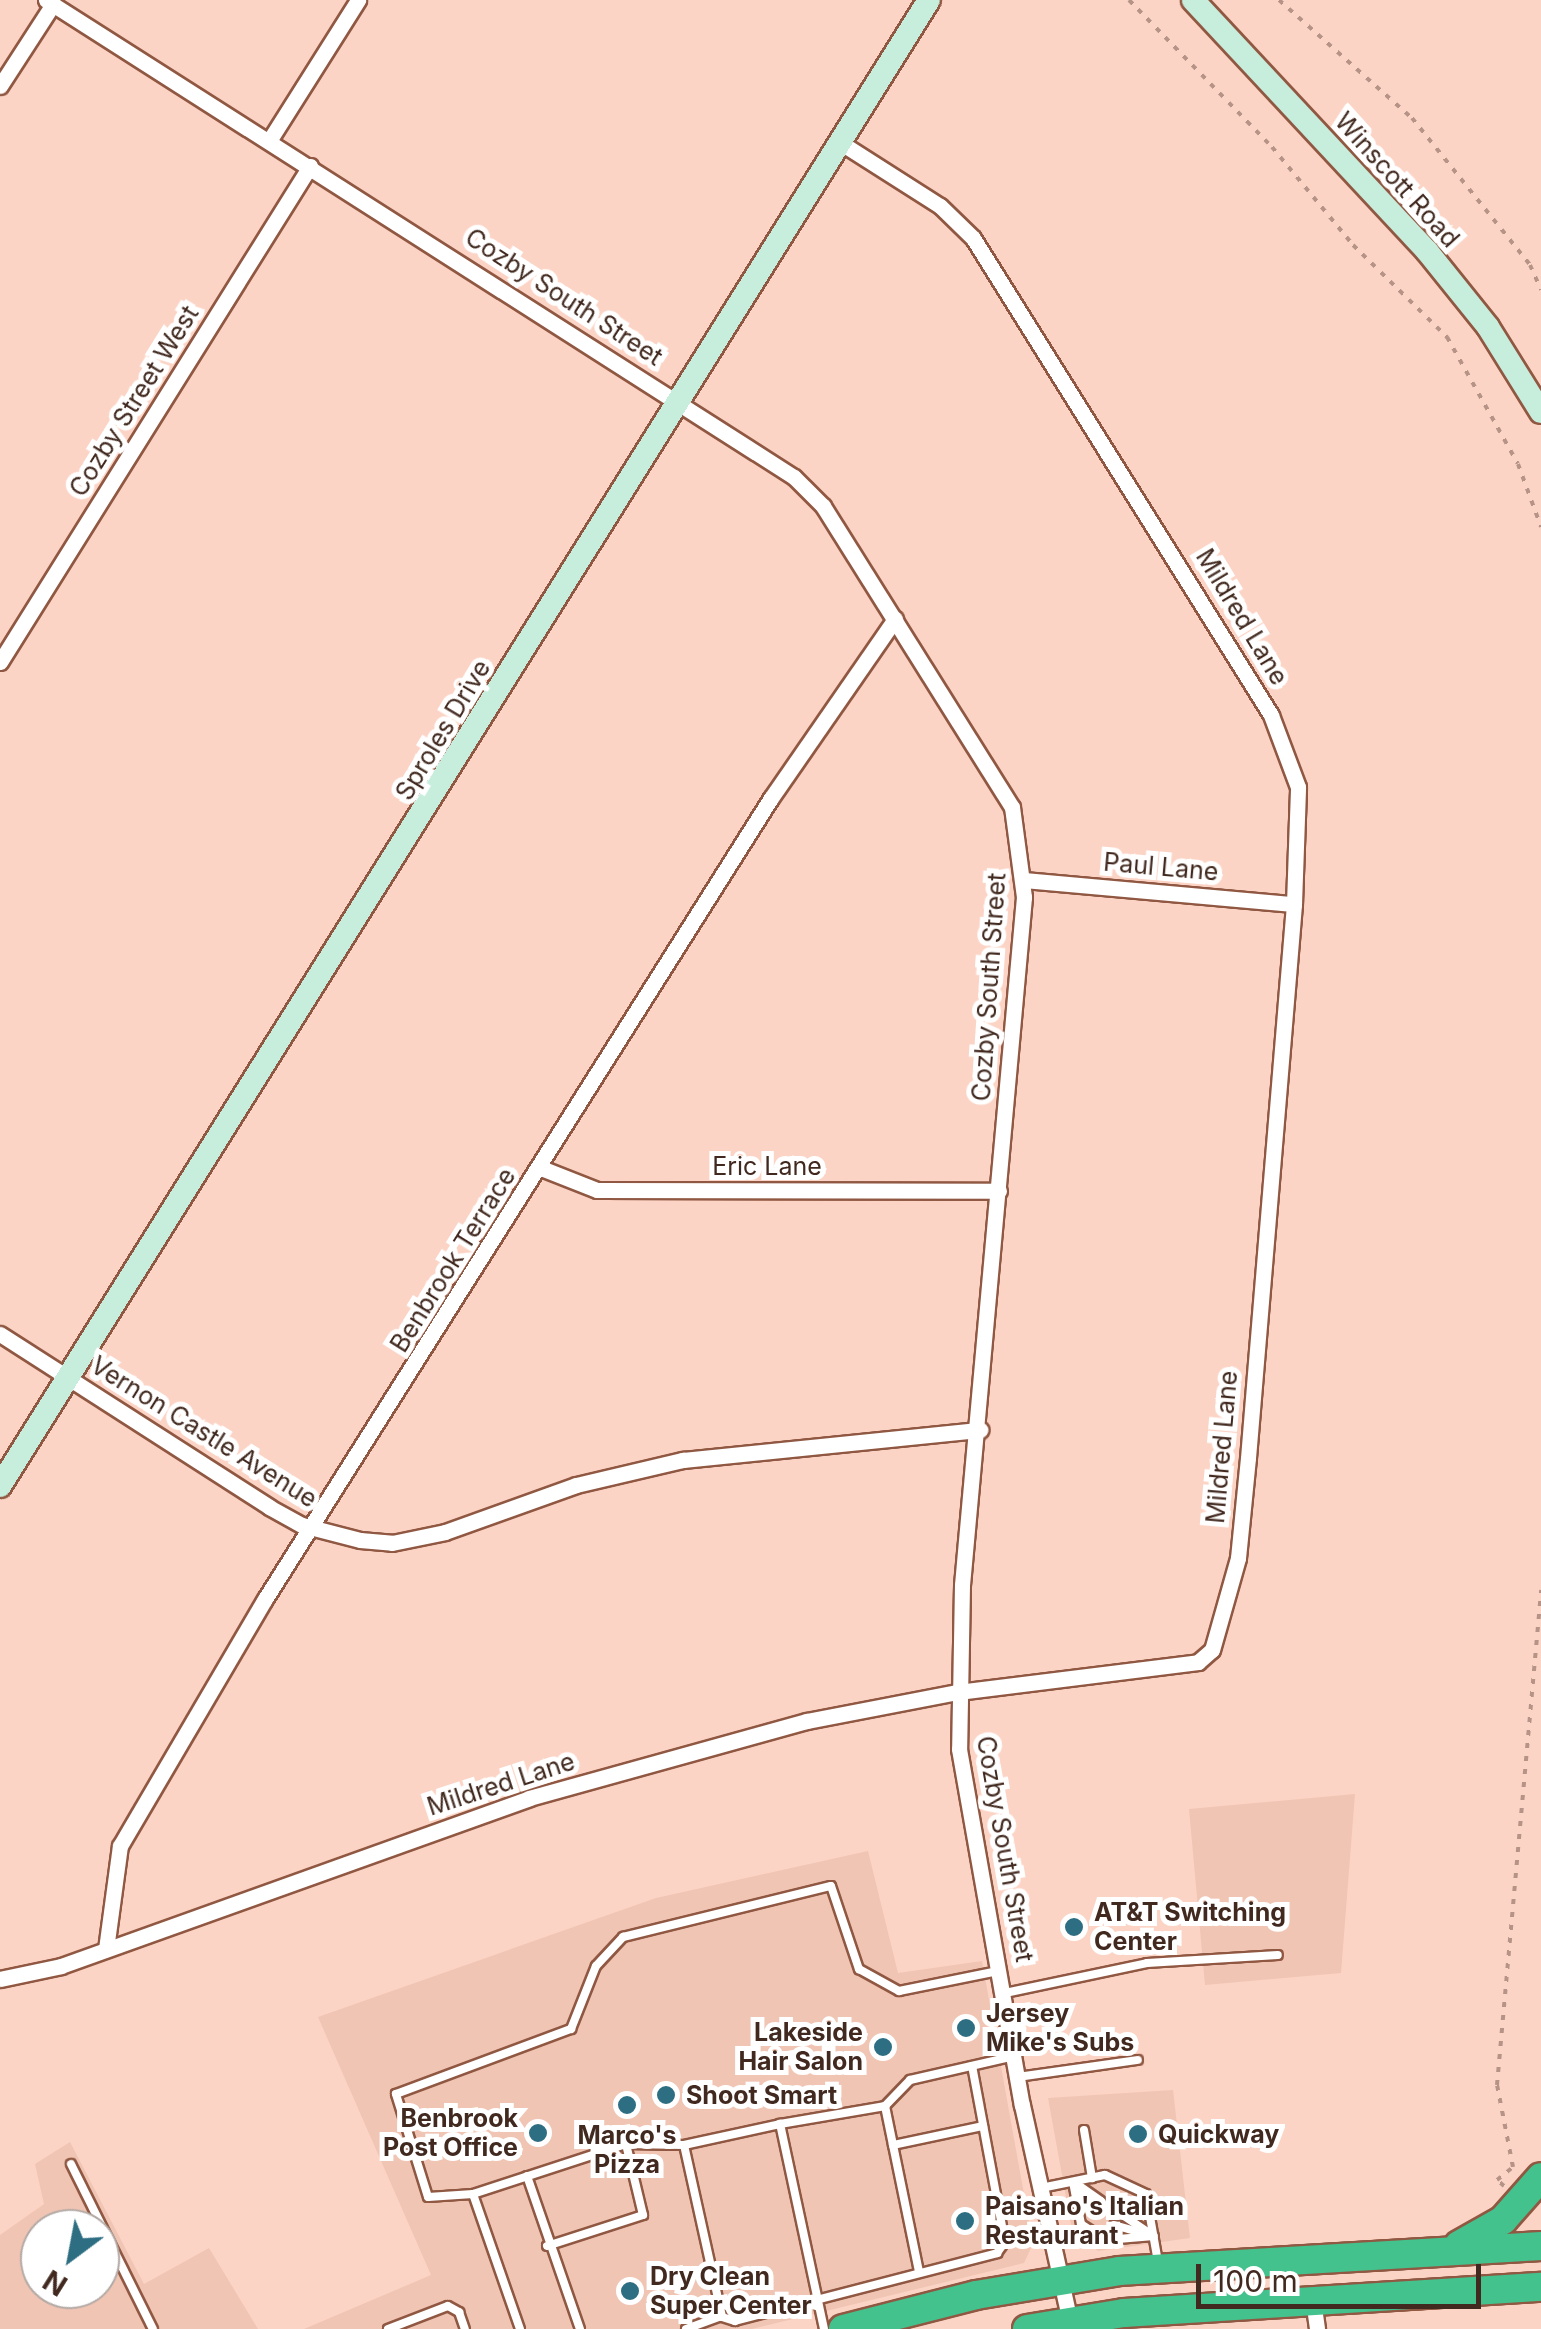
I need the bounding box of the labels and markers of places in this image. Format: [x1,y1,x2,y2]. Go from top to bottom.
place label: AT&T Switching Center [1094,1898,1286,1957]
marker: AT&T Switching Center [1063,1916,1085,1938]
place label: Jersey Mike's Subs [986,1999,1134,2058]
marker: Jersey Mike's Subs [955,2017,977,2039]
place label: Lakeside Hair Salon [738,2018,863,2077]
marker: Lakeside Hair Salon [872,2036,894,2058]
place label: Shoot Smart [686,2080,837,2110]
marker: Shoot Smart [655,2084,677,2106]
marker: Marco's Pizza [616,2094,638,2116]
place label: Benbrook Post Office [383,2104,518,2163]
place label: Quickway [1158,2119,1279,2149]
place label: Marco's Pizza [577,2121,677,2180]
marker: Benbrook Post Office [527,2122,549,2144]
marker: Quickway [1127,2123,1149,2145]
place label: Paisano's Italian Restaurant [985,2192,1184,2251]
marker: Paisano's Italian Restaurant [954,2210,976,2232]
place label: Dry Clean Super Center [650,2262,812,2321]
marker: Dry Clean Super Center [619,2280,641,2302]

